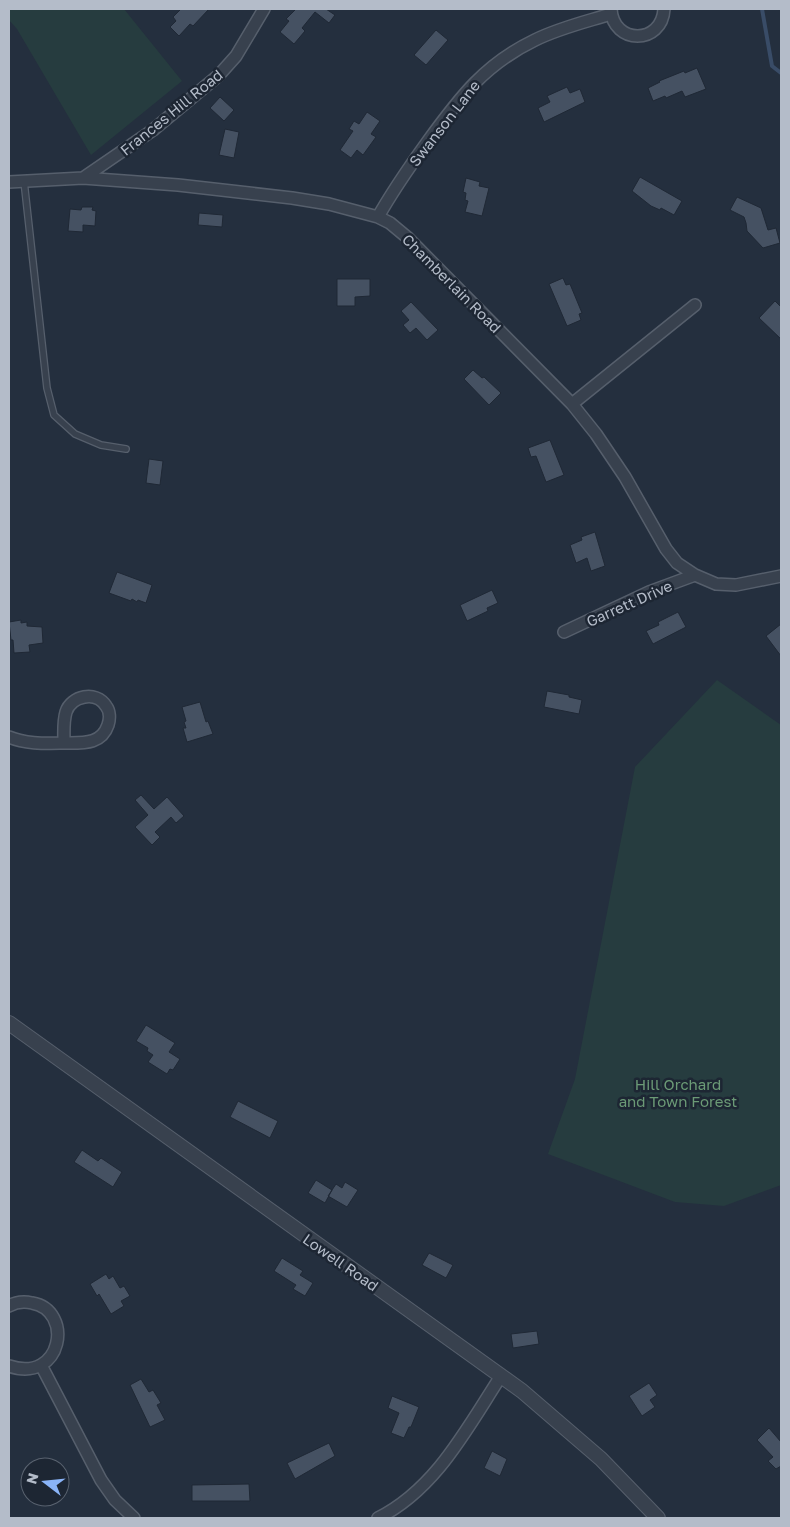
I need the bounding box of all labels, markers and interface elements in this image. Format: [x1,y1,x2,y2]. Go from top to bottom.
street label: Frances Hill Road [116,65,226,159]
street label: Swanson Lane [405,76,483,170]
street label: Chamberlain Road [399,230,505,336]
street label: Garrett Drive [583,576,675,630]
park label: Hill Orchard and Town Forest [619,1075,737,1110]
street label: Lowell Road [300,1229,382,1295]
north arrow [20,1457,70,1507]
text: N [22,1471,42,1486]

